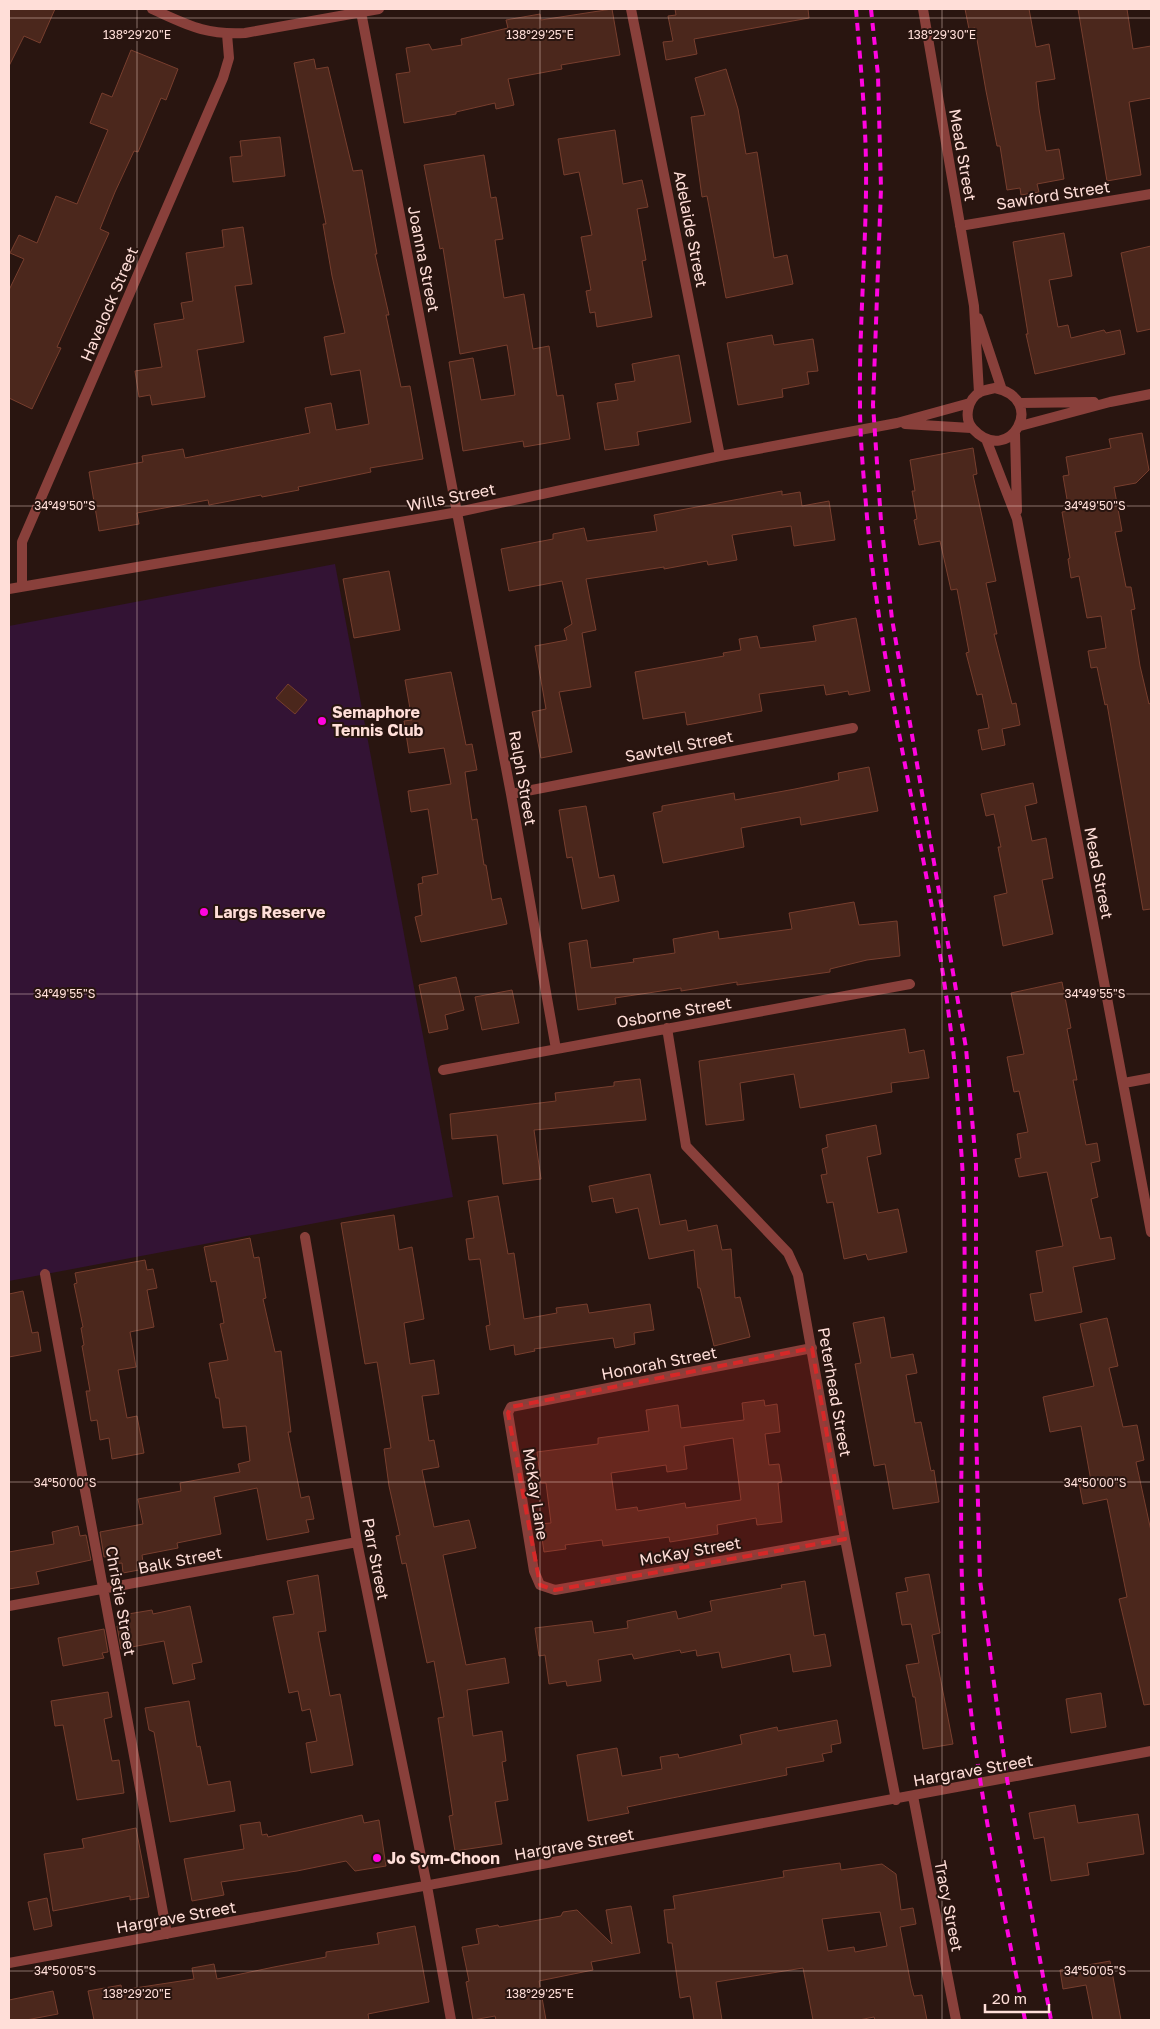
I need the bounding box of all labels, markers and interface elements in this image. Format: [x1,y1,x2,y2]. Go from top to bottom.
text: 138°29'20"E [103,27,171,42]
text: 138°29'25"E [506,27,574,42]
text: 138°29'30"E [908,27,976,42]
street label: Mead Street [945,107,981,203]
street label: Adelaide Street [670,169,712,289]
street label: Sawford Street [995,176,1111,214]
street label: Joanna Street [404,204,444,314]
street label: Havelock Street [76,244,142,364]
street label: Wills Street [405,479,497,515]
text: 34°49'50"S [34,498,96,513]
text: 34°49'50"S [1064,498,1126,513]
place label: Semaphore Tennis Club [332,702,423,740]
marker: Semaphore Tennis Club [316,715,328,727]
street label: Sawtell Street [623,726,735,766]
street label: Ralph Street [505,729,541,827]
street label: Mead Street [1080,825,1118,921]
place label: Largs Reserve [214,902,325,922]
marker: Largs Reserve [198,906,210,918]
text: 34°49'55"S [35,986,96,1001]
text: 34°49'55"S [1065,986,1126,1001]
street label: Osborne Street [615,992,733,1032]
street label: Peterhead Street [814,1326,856,1458]
street label: Honorah Street [599,1342,719,1384]
street label: McKay Lane [519,1447,553,1541]
text: 34°50'00"S [34,1475,97,1490]
text: 34°50'00"S [1064,1475,1127,1490]
street label: Parr Street [358,1516,394,1602]
street label: McKay Street [638,1532,742,1570]
street label: Balk Street [136,1542,224,1578]
street label: Christie Street [102,1545,140,1657]
street label: Hargrave Street [912,1750,1034,1790]
street label: Hargrave Street [513,1824,635,1864]
place label: Jo Sym-Choon [387,1848,500,1868]
marker: Jo Sym-Choon [371,1852,383,1864]
street label: Tracy Street [930,1859,968,1953]
street label: Hargrave Street [115,1897,237,1937]
text: 34°50'05"S [34,1963,96,1978]
text: 34°50'05"S [1064,1963,1126,1978]
scale bar [985,1982,1049,2014]
text: 138°29'20"E [103,1986,171,2001]
text: 138°29'25"E [506,1986,574,2001]
text: 20 m [992,1989,1027,2007]

